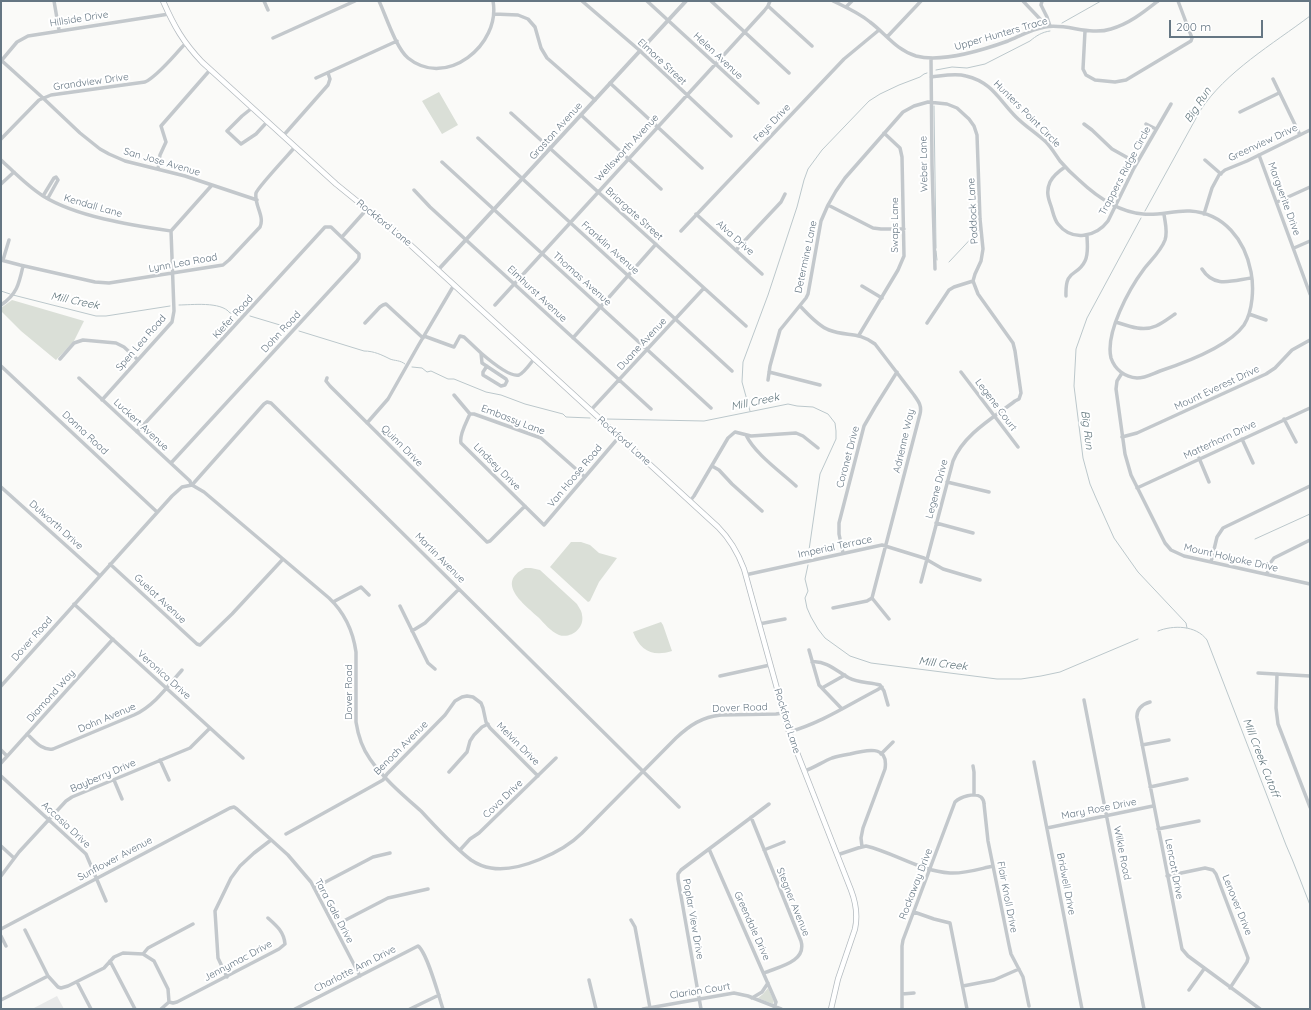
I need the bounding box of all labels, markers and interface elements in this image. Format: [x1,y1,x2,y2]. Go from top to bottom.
street label: Hillside Drive [49,8,109,30]
scale bar [1171,12,1265,38]
street label: Upper Hunters Trace [953,15,1049,53]
text: 200 m [1176,19,1211,34]
street label: Helen Avenue [691,30,745,82]
street label: Elmore Street [635,36,689,88]
street label: Grandview Drive [53,71,129,93]
street label: Hunters Point Circle [991,78,1063,150]
water label: Big Run [1182,85,1214,125]
street label: Graston Avenue [527,100,585,162]
street label: Feys Drive [751,102,793,144]
street label: Wellsworth Avenue [593,112,661,184]
street label: Greenview Drive [1226,122,1300,164]
street label: Trappers Ridge Circle [1096,125,1154,217]
street label: Weber Lane [918,136,930,192]
street label: San Jose Avenue [122,145,202,179]
street label: Marguerite Drive [1265,161,1303,237]
street label: Paddock Lane [965,178,981,244]
street label: Briargate Street [603,185,665,243]
street label: Kendall Lane [62,192,124,220]
street label: Rockford Lane [354,197,414,249]
street label: Swaps Lane [889,197,901,253]
street label: Alva Drive [714,218,756,258]
street label: Franklin Avenue [579,219,641,277]
street label: Determine Lane [792,220,820,294]
street label: Thomas Avenue [550,250,614,308]
street label: Lynn Lea Road [148,251,218,275]
street label: Elmhurst Avenue [505,263,569,325]
water label: Mill Creek [50,289,100,313]
street label: Kiefer Road [210,293,256,341]
street label: Dohn Road [259,309,303,355]
street label: Spen Lea Road [113,312,169,374]
street label: Duane Avenue [615,315,669,373]
street label: Mount Everest Drive [1173,363,1261,413]
street label: Legene Court [972,377,1020,433]
water label: Mill Creek [730,390,780,414]
street label: Luckert Avenue [111,396,171,454]
street label: Embassy Lane [479,402,547,438]
street label: Adrienne Way [891,408,917,474]
street label: Donna Road [60,409,110,457]
water label: Big Run [1078,410,1096,450]
street label: Rockford Lane [595,414,653,468]
street label: Matterhorn Drive [1182,418,1258,462]
street label: Quinn Drive [379,423,425,469]
street label: Coronet Drive [834,425,862,489]
street label: Lindsey Drive [471,441,523,493]
street label: Van Hoose Road [545,442,605,510]
street label: Legene Drive [923,458,951,520]
street label: Dulworth Drive [27,498,85,552]
street label: Martin Avenue [412,530,468,586]
street label: Imperial Terrace [797,533,873,561]
street label: Mount Holyoke Drive [1183,541,1279,575]
street label: Guelat Avenue [131,572,189,626]
street label: Dover Road [9,614,55,664]
street label: Veronica Drive [135,648,193,702]
water label: Mill Creek [918,654,968,674]
street label: Dover Road [343,664,355,720]
street label: Diamond Way [24,667,78,725]
street label: Rockford Lane [771,687,803,755]
street label: Dohn Avenue [76,700,138,736]
street label: Dover Road [712,701,768,715]
water label: Mill Creek Cutoff [1240,717,1282,799]
street label: Benoch Avenue [371,718,431,778]
street label: Melvin Drive [494,720,542,768]
street label: Bayberry Drive [68,757,138,795]
street label: Cova Drive [481,777,525,821]
street label: Mary Rose Drive [1060,796,1138,822]
street label: Accasia Drive [39,799,93,851]
street label: Wilkie Road [1111,825,1133,881]
street label: Sunflower Avenue [76,834,154,884]
street label: Lencott Drive [1162,838,1186,900]
street label: Rockaway Drive [897,847,935,921]
street label: Bridwell Drive [1054,852,1078,916]
street label: Flair Knoll Drive [994,860,1020,934]
street label: Stegner Avenue [774,866,812,938]
street label: Lenover Drive [1219,873,1255,937]
street label: Tara Gale Drive [312,877,356,945]
street label: Poplar View Drive [680,878,706,960]
street label: Greendale Drive [731,890,773,962]
street label: Jennymac Drive [202,938,274,984]
street label: Charlotte Ann Drive [312,943,398,995]
street label: Clarion Court [669,980,731,1002]

